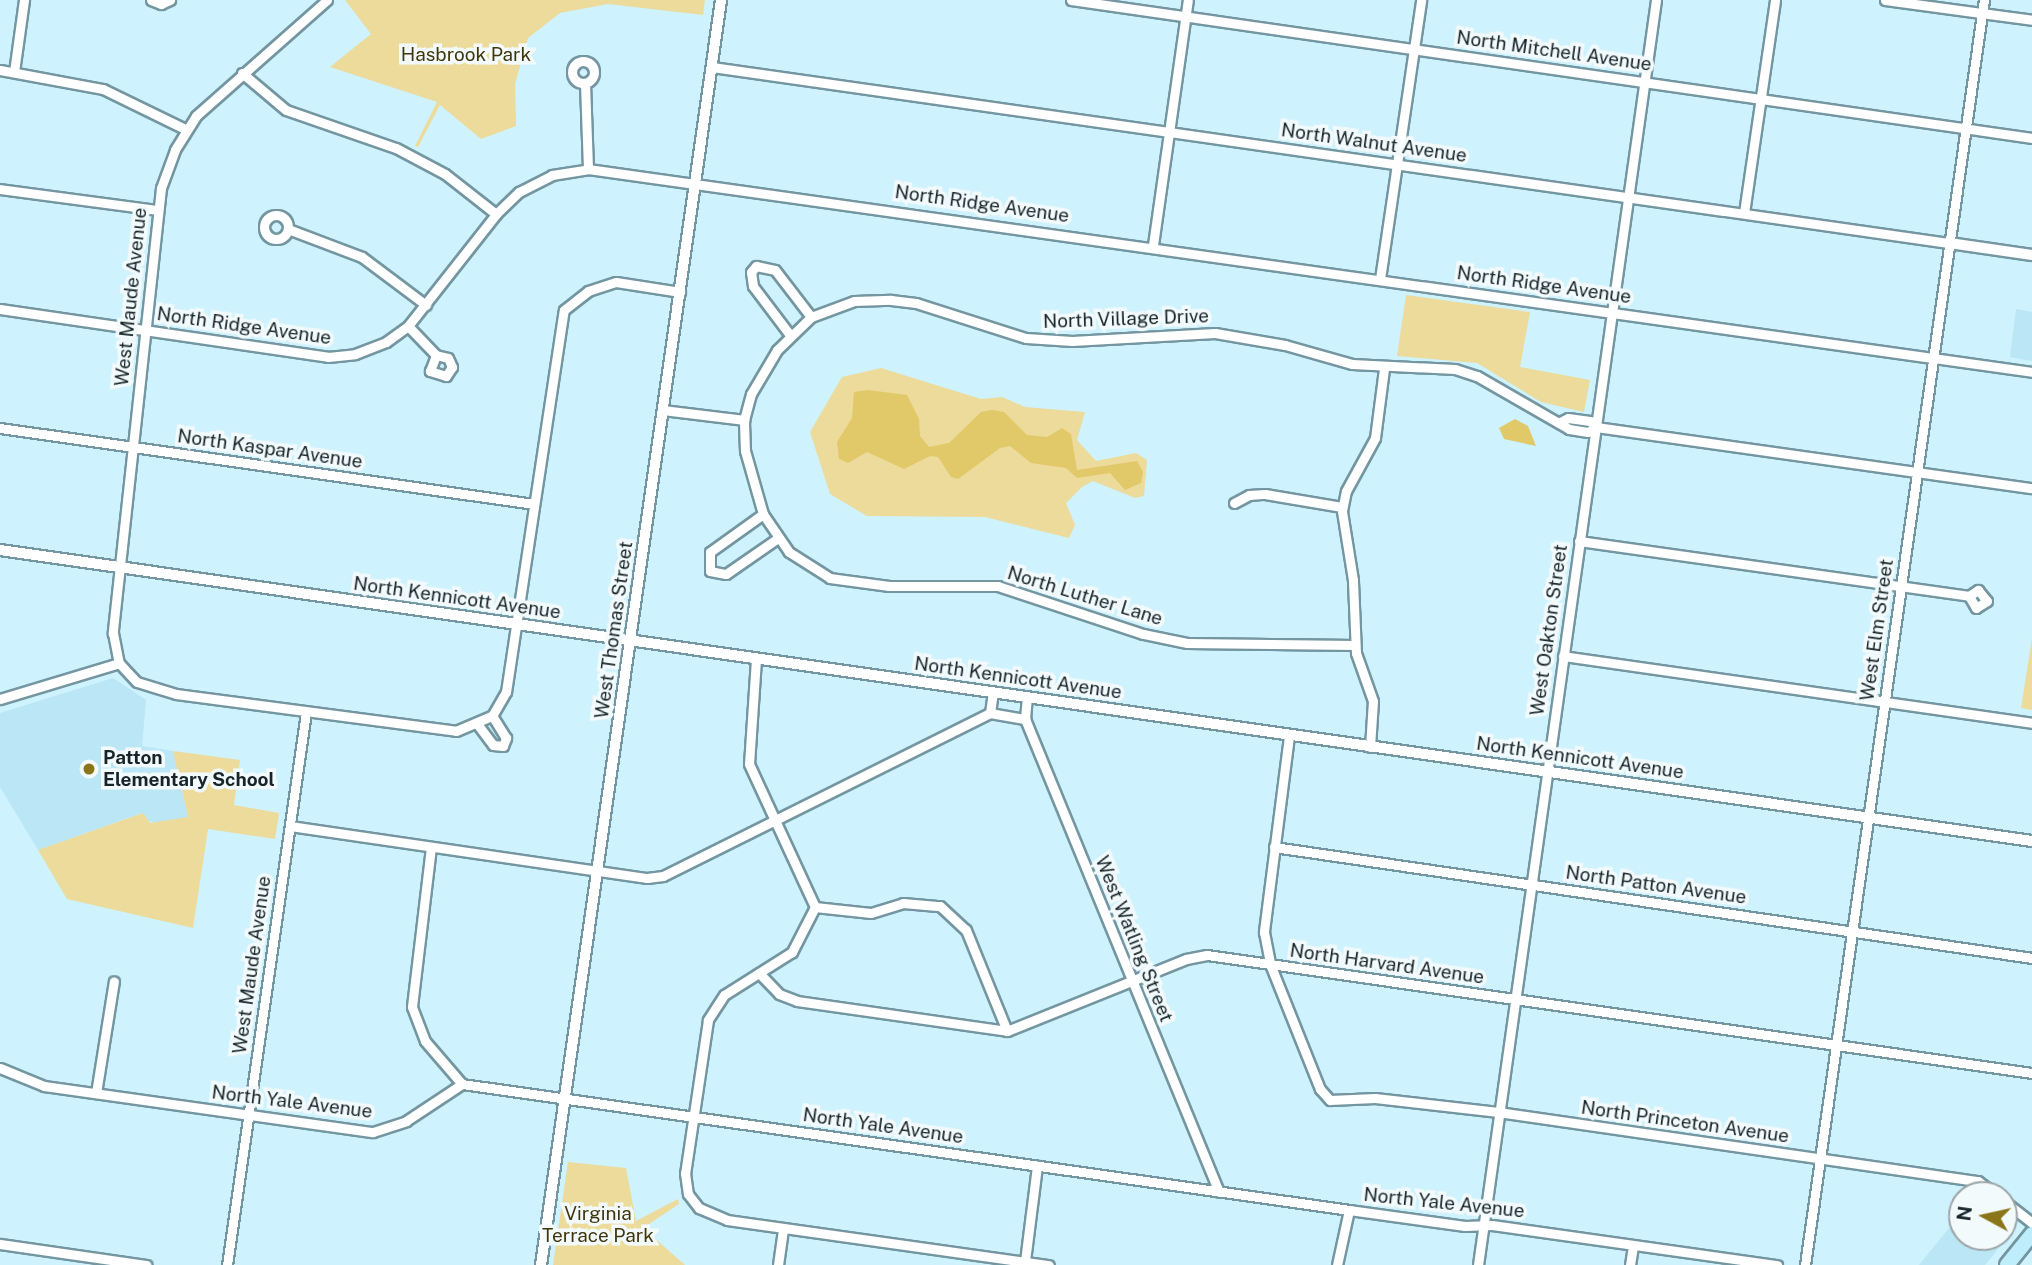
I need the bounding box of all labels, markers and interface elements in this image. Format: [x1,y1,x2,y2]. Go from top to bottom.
street label: North Mitchell Avenue [1455,26,1653,76]
park label: Hasbrook Park [401,44,531,66]
street label: North Walnut Avenue [1279,119,1469,167]
street label: North Ridge Avenue [893,180,1071,228]
street label: West Maude Avenue [110,206,152,388]
street label: North Ridge Avenue [1455,261,1633,309]
street label: North Ridge Avenue [155,302,333,350]
street label: North Village Drive [1042,305,1210,333]
street label: North Kaspar Avenue [176,425,364,473]
street label: West Thomas Street [590,540,638,720]
street label: West Oakton Street [1526,543,1572,717]
street label: West Elm Street [1856,558,1898,702]
street label: North Luther Lane [1005,562,1165,630]
street label: North Kennicott Avenue [352,572,562,624]
street label: North Kennicott Avenue [913,652,1123,704]
street label: North Kennicott Avenue [1475,732,1685,784]
place label: Patton Elementary School [103,747,275,791]
marker: Patton Elementary School [81,761,97,777]
street label: West Watling Street [1090,852,1178,1026]
street label: North Patton Avenue [1564,861,1748,909]
street label: West Maude Avenue [228,874,276,1056]
street label: North Harvard Avenue [1288,939,1486,989]
street label: North Yale Avenue [210,1081,374,1123]
street label: North Princeton Avenue [1580,1096,1790,1148]
street label: North Yale Avenue [801,1103,965,1149]
north arrow [1948,1181,2018,1251]
street label: North Yale Avenue [1362,1183,1526,1223]
park label: Virginia Terrace Park [542,1203,654,1247]
text: N [1952,1204,1976,1222]

